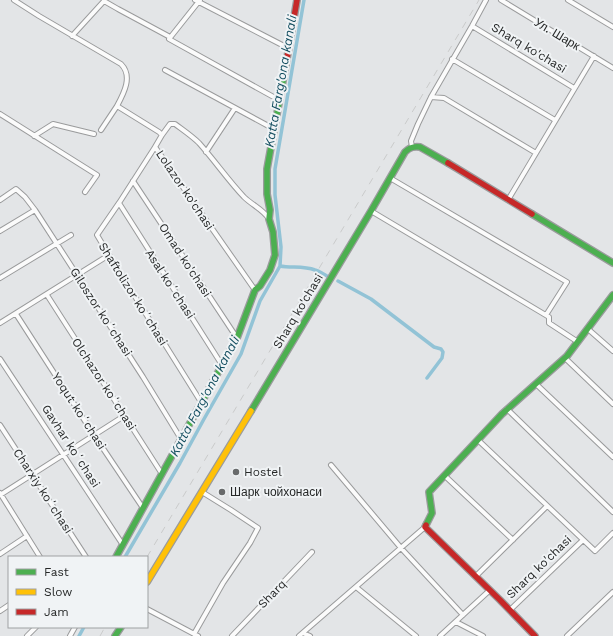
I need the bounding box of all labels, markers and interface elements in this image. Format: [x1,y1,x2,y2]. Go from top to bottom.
water label: Katta Farg'ona kanali [261,13,300,148]
street label: Ул. Шарк [532,15,583,53]
street label: Sharq ko'chasi [489,20,569,76]
street label: Lolazor ko'chasi [153,147,217,233]
street label: Omad ko'chasi [156,220,214,300]
street label: Shaftolizor koʻchasi [96,240,170,348]
street label: Asal koʻchasi [142,247,198,321]
street label: Giloszor koʻchasi [67,265,135,359]
street label: Sharq ko'chasi [270,271,326,351]
water label: Katta Farg'ona kanali [166,333,243,459]
street label: Olchazor koʻchasi [69,335,139,433]
street label: Yoqut koʻchasi [49,370,109,452]
street label: Gavhar koʻchasi [39,402,103,490]
street label: Charxiy koʻchasi [10,446,76,536]
place label: Hostel [244,465,282,479]
marker: Hostel [231,467,241,477]
place label: Шарк чойхонаси [230,485,322,499]
marker: Шарк чойхонаси [217,487,227,497]
street label: Sharq ko'chasi [504,533,574,601]
legend [8,556,148,628]
text: Fast [44,565,69,579]
street label: Sharq [255,577,289,611]
text: Slow [44,585,72,599]
text: Jam [44,605,69,619]

